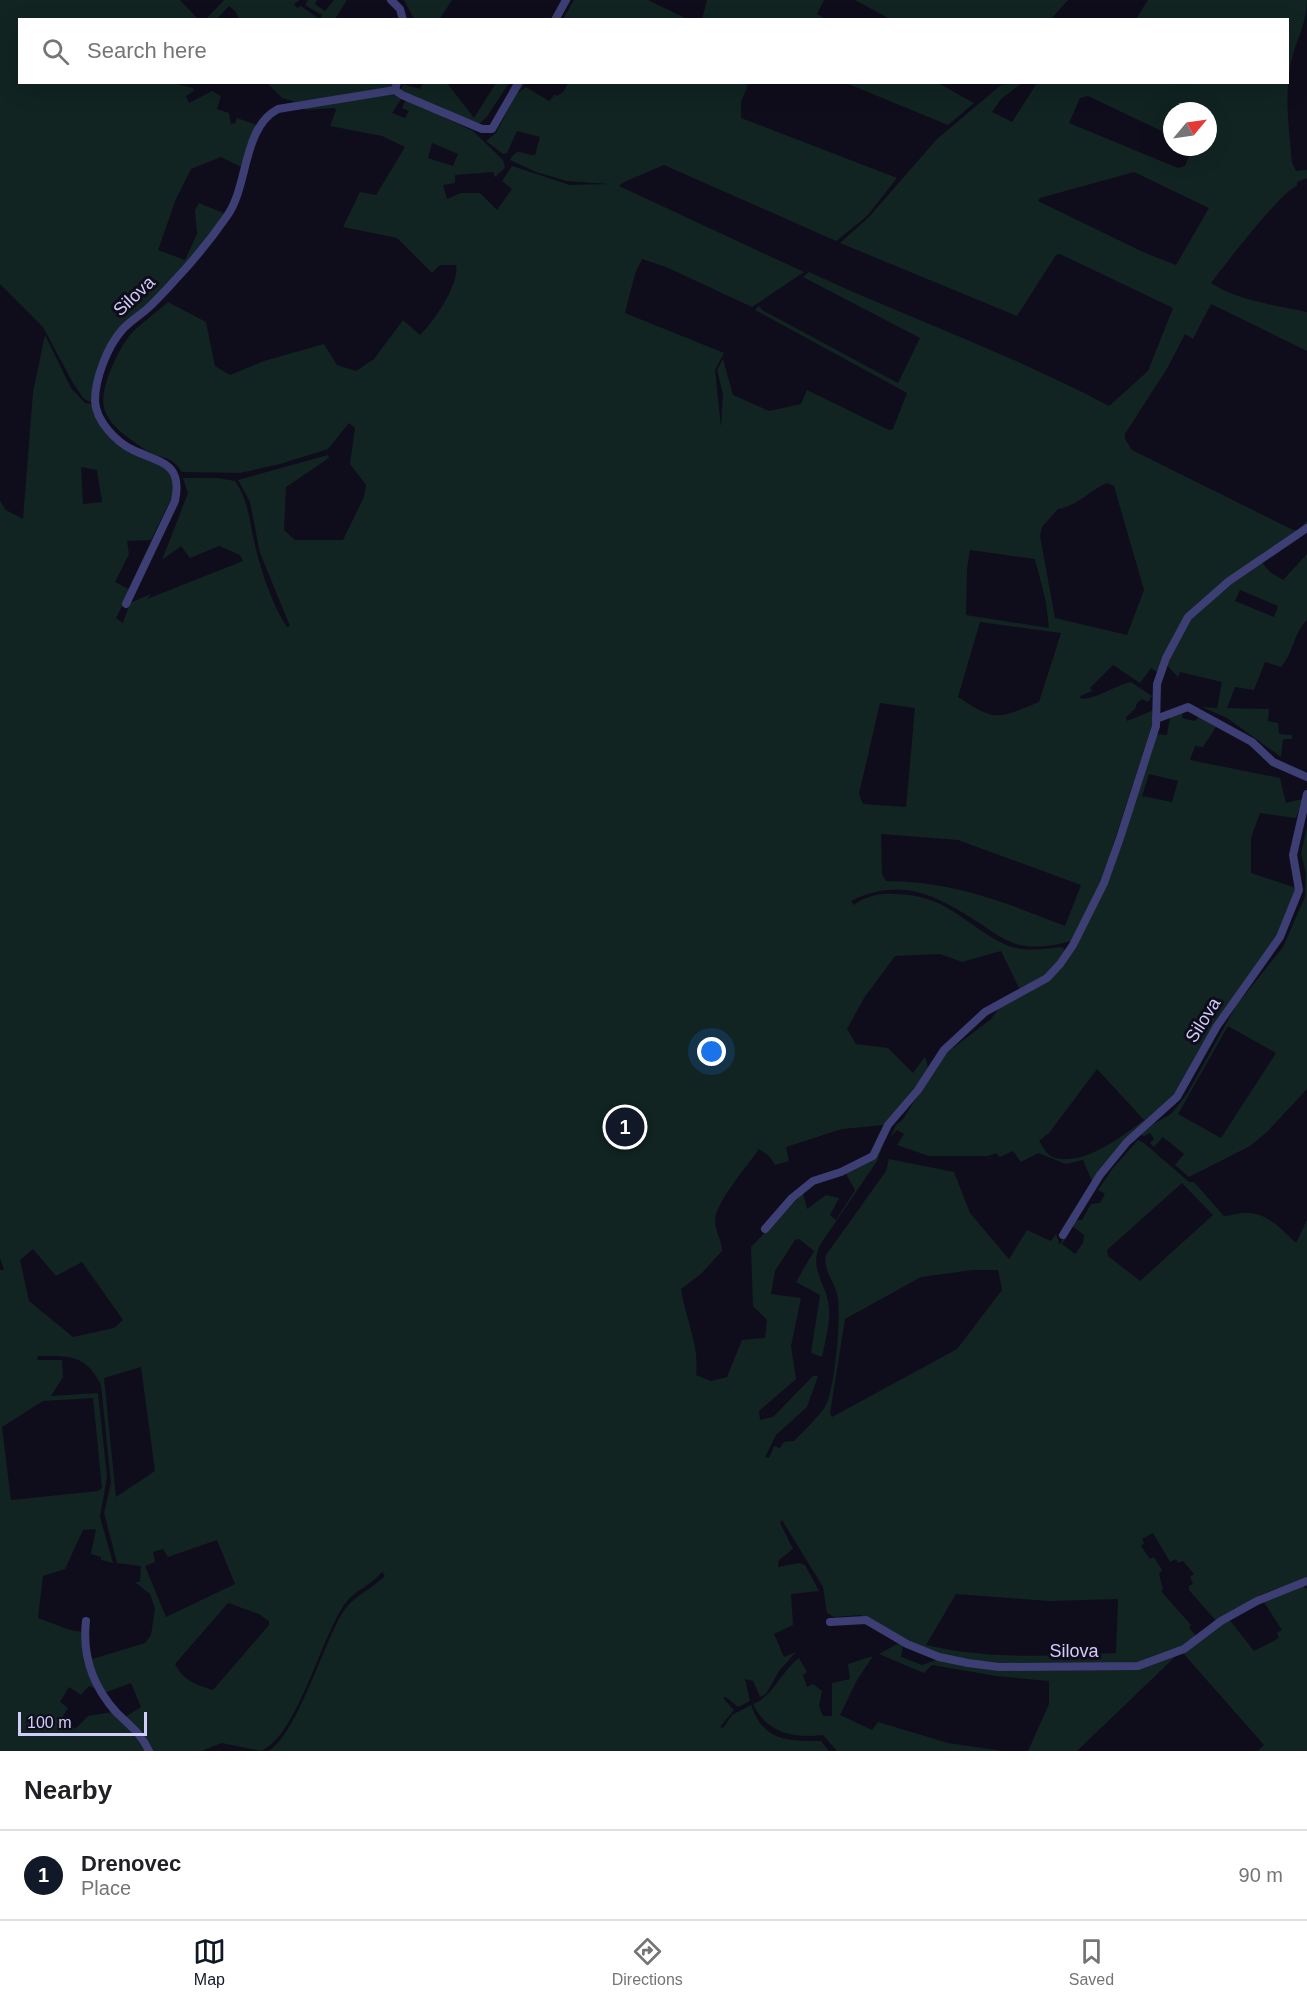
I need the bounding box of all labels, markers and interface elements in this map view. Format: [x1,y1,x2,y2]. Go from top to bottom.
search box [18,18,1289,84]
icon: search [39,35,72,68]
text: Search here [87,38,207,63]
north arrow [1163,102,1217,156]
street label: Silova [109,271,159,320]
street label: Silova [1182,993,1225,1046]
your location [697,1037,726,1066]
pin: 1 [606,1104,644,1150]
street label: Silova [1049,1641,1099,1661]
scale bar [18,1709,147,1736]
text: 100 m [27,1714,71,1731]
text: Nearby [24,1775,112,1805]
text: Drenovec [81,1851,181,1876]
text: 1 [38,1864,49,1886]
text: 90 m [1239,1864,1283,1886]
text: Place [81,1877,131,1899]
tab: Map [193,1935,226,1989]
tab: Directions [612,1935,683,1989]
tab: Saved [1069,1935,1114,1989]

